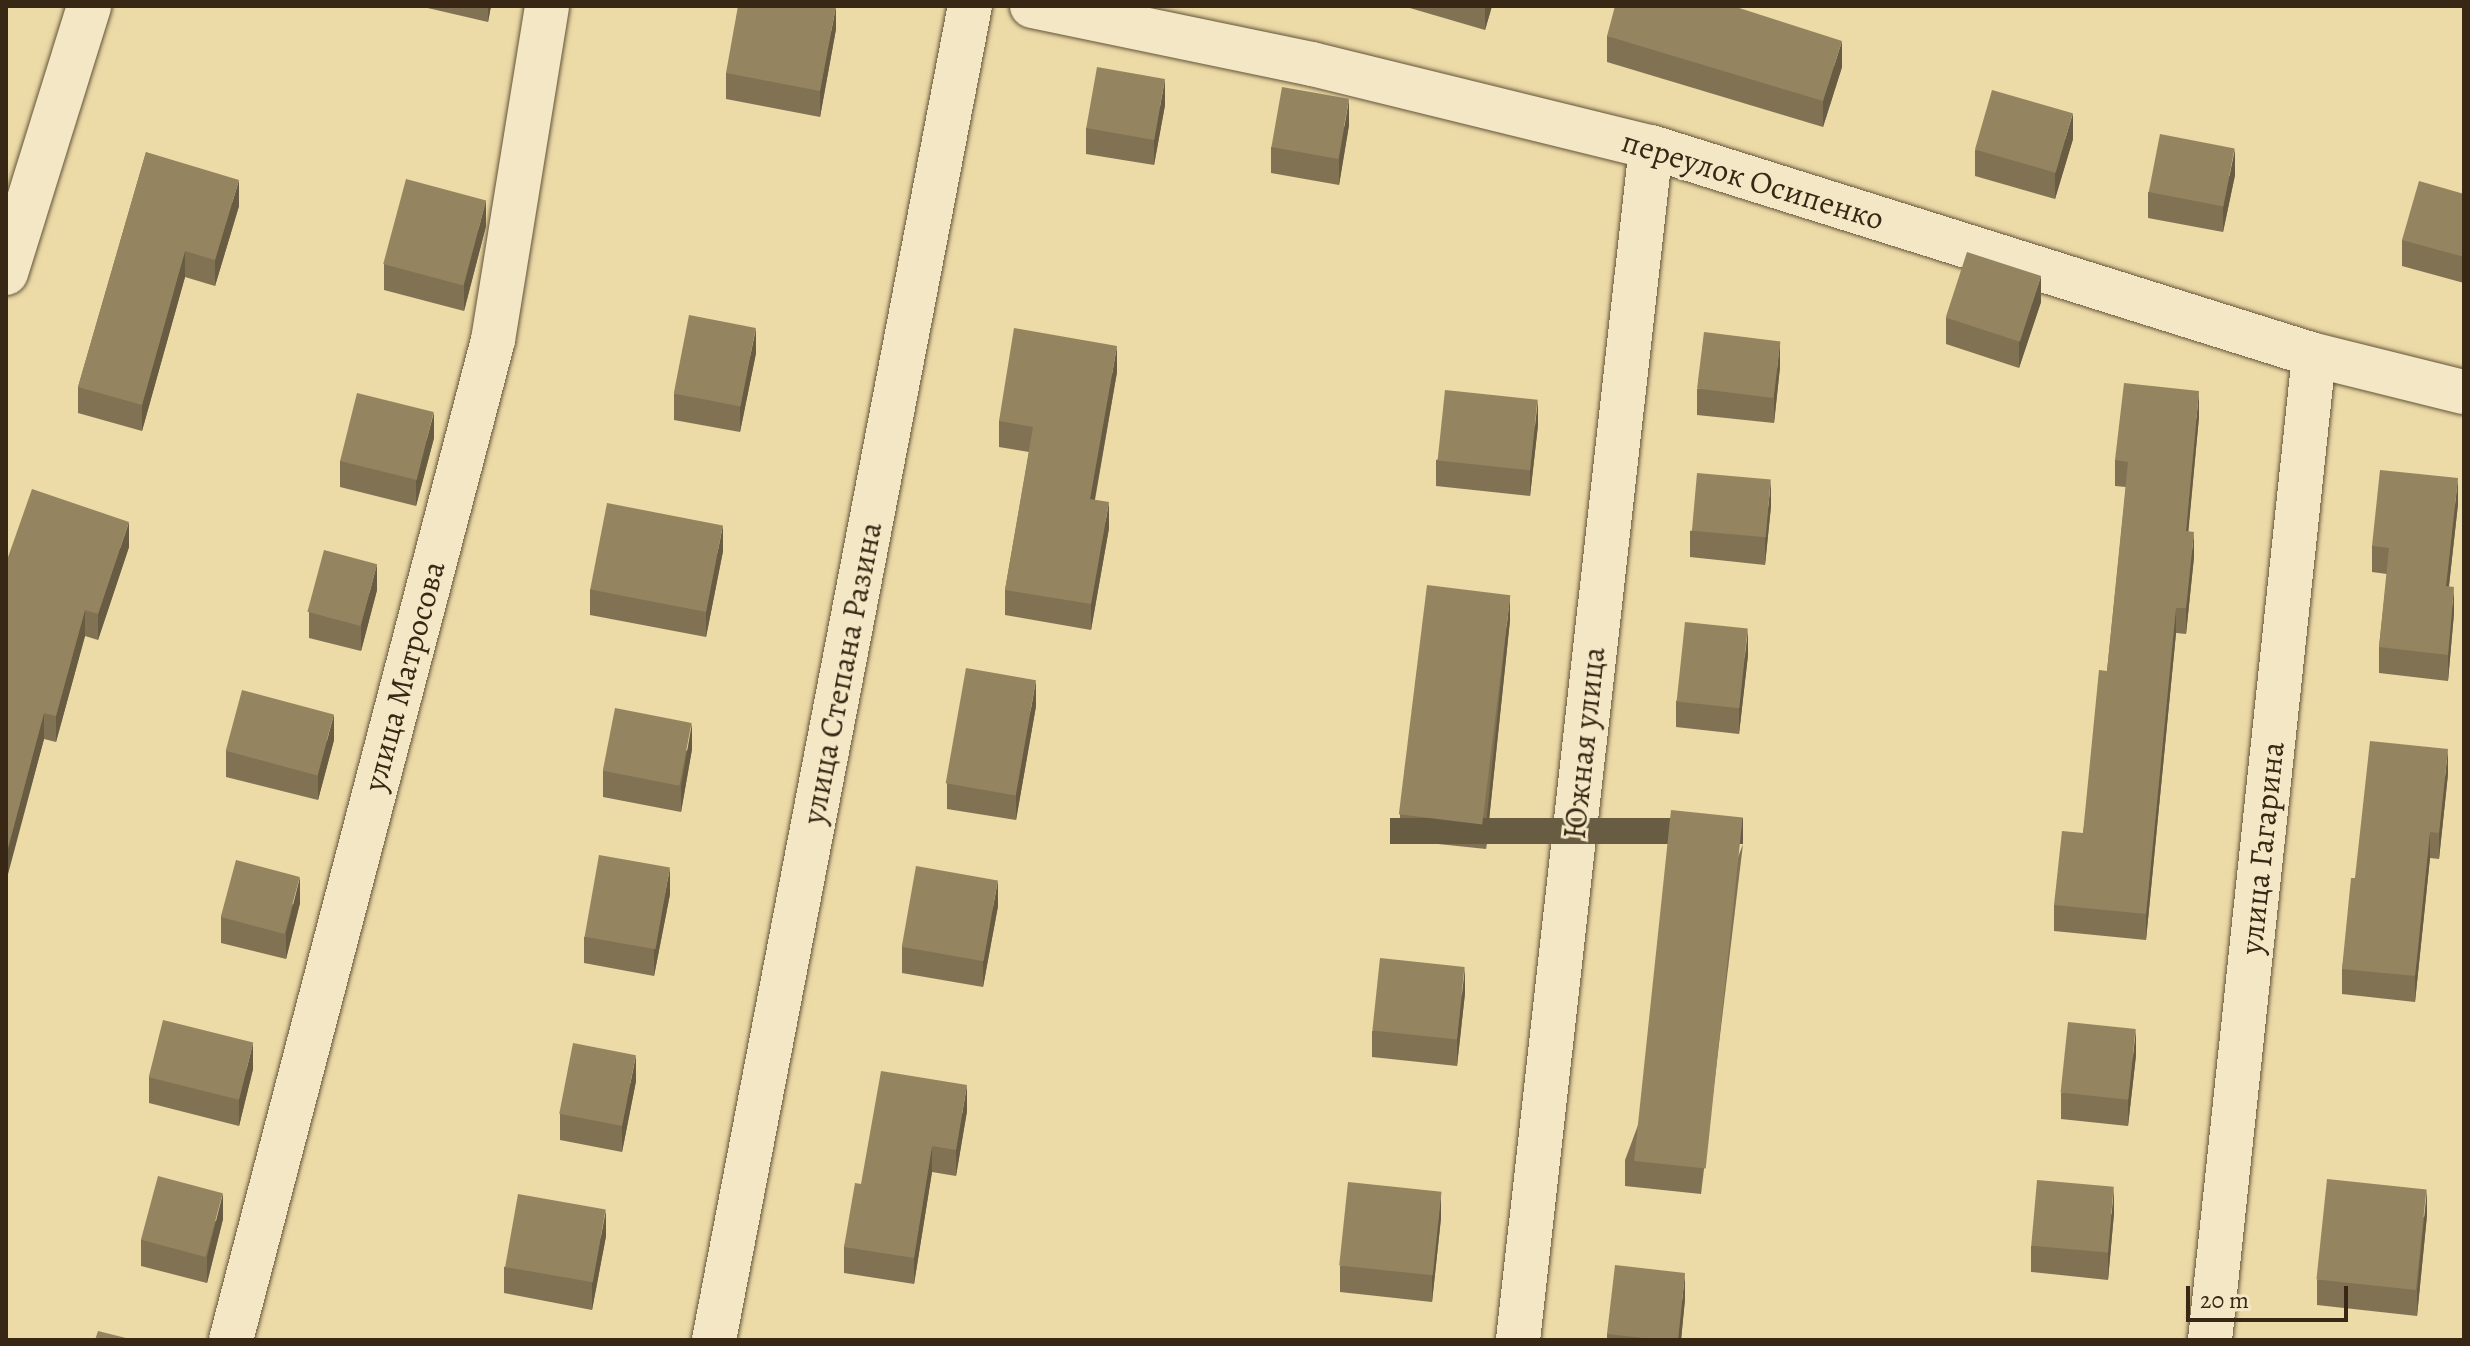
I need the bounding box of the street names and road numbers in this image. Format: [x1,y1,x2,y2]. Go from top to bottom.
street label: переулок Осипенко [1617,122,1889,238]
street label: улица Степана Разина [794,519,890,827]
street label: улица Матросова [355,557,453,795]
street label: Южная улица [1555,645,1613,841]
street label: улица Гагарина [2232,740,2292,956]

